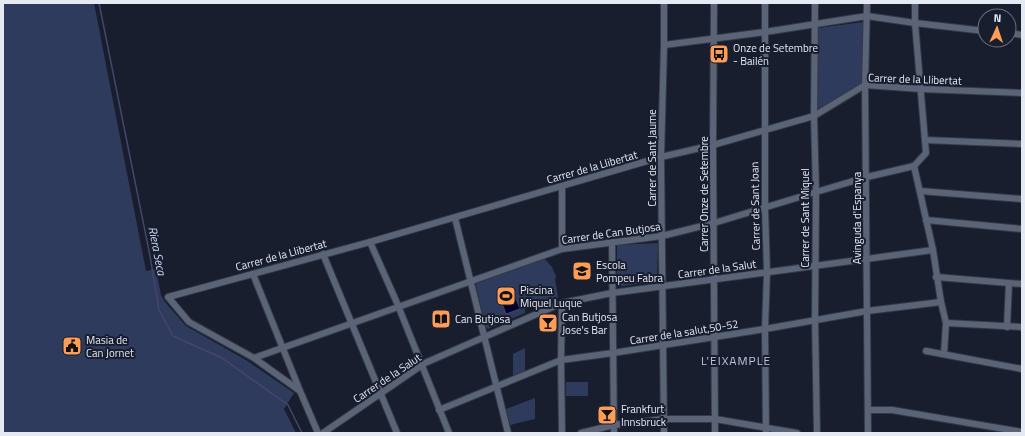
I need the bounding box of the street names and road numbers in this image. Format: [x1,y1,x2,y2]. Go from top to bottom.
street label: Carrer de la Llibertat [868,69,962,89]
street label: Carrer de Sant Jaume [644,109,660,207]
street label: Carrer Onze de Setembre [696,136,712,252]
street label: Carrer de la Llibertat [545,146,639,188]
street label: Carrer de Sant Joan [746,162,764,250]
street label: Carrer de Sant Miquel [797,168,813,268]
street label: Avinguda d'Espanya [849,171,865,264]
street label: Carrer de Can Butjosa [561,218,662,248]
street label: Carrer de la Llibertat [234,235,328,275]
street label: Carrer de la Salut [677,256,757,282]
street label: Carrer de la salut,50-52 [629,316,739,348]
street label: Carrer de la Salut [350,349,424,407]

